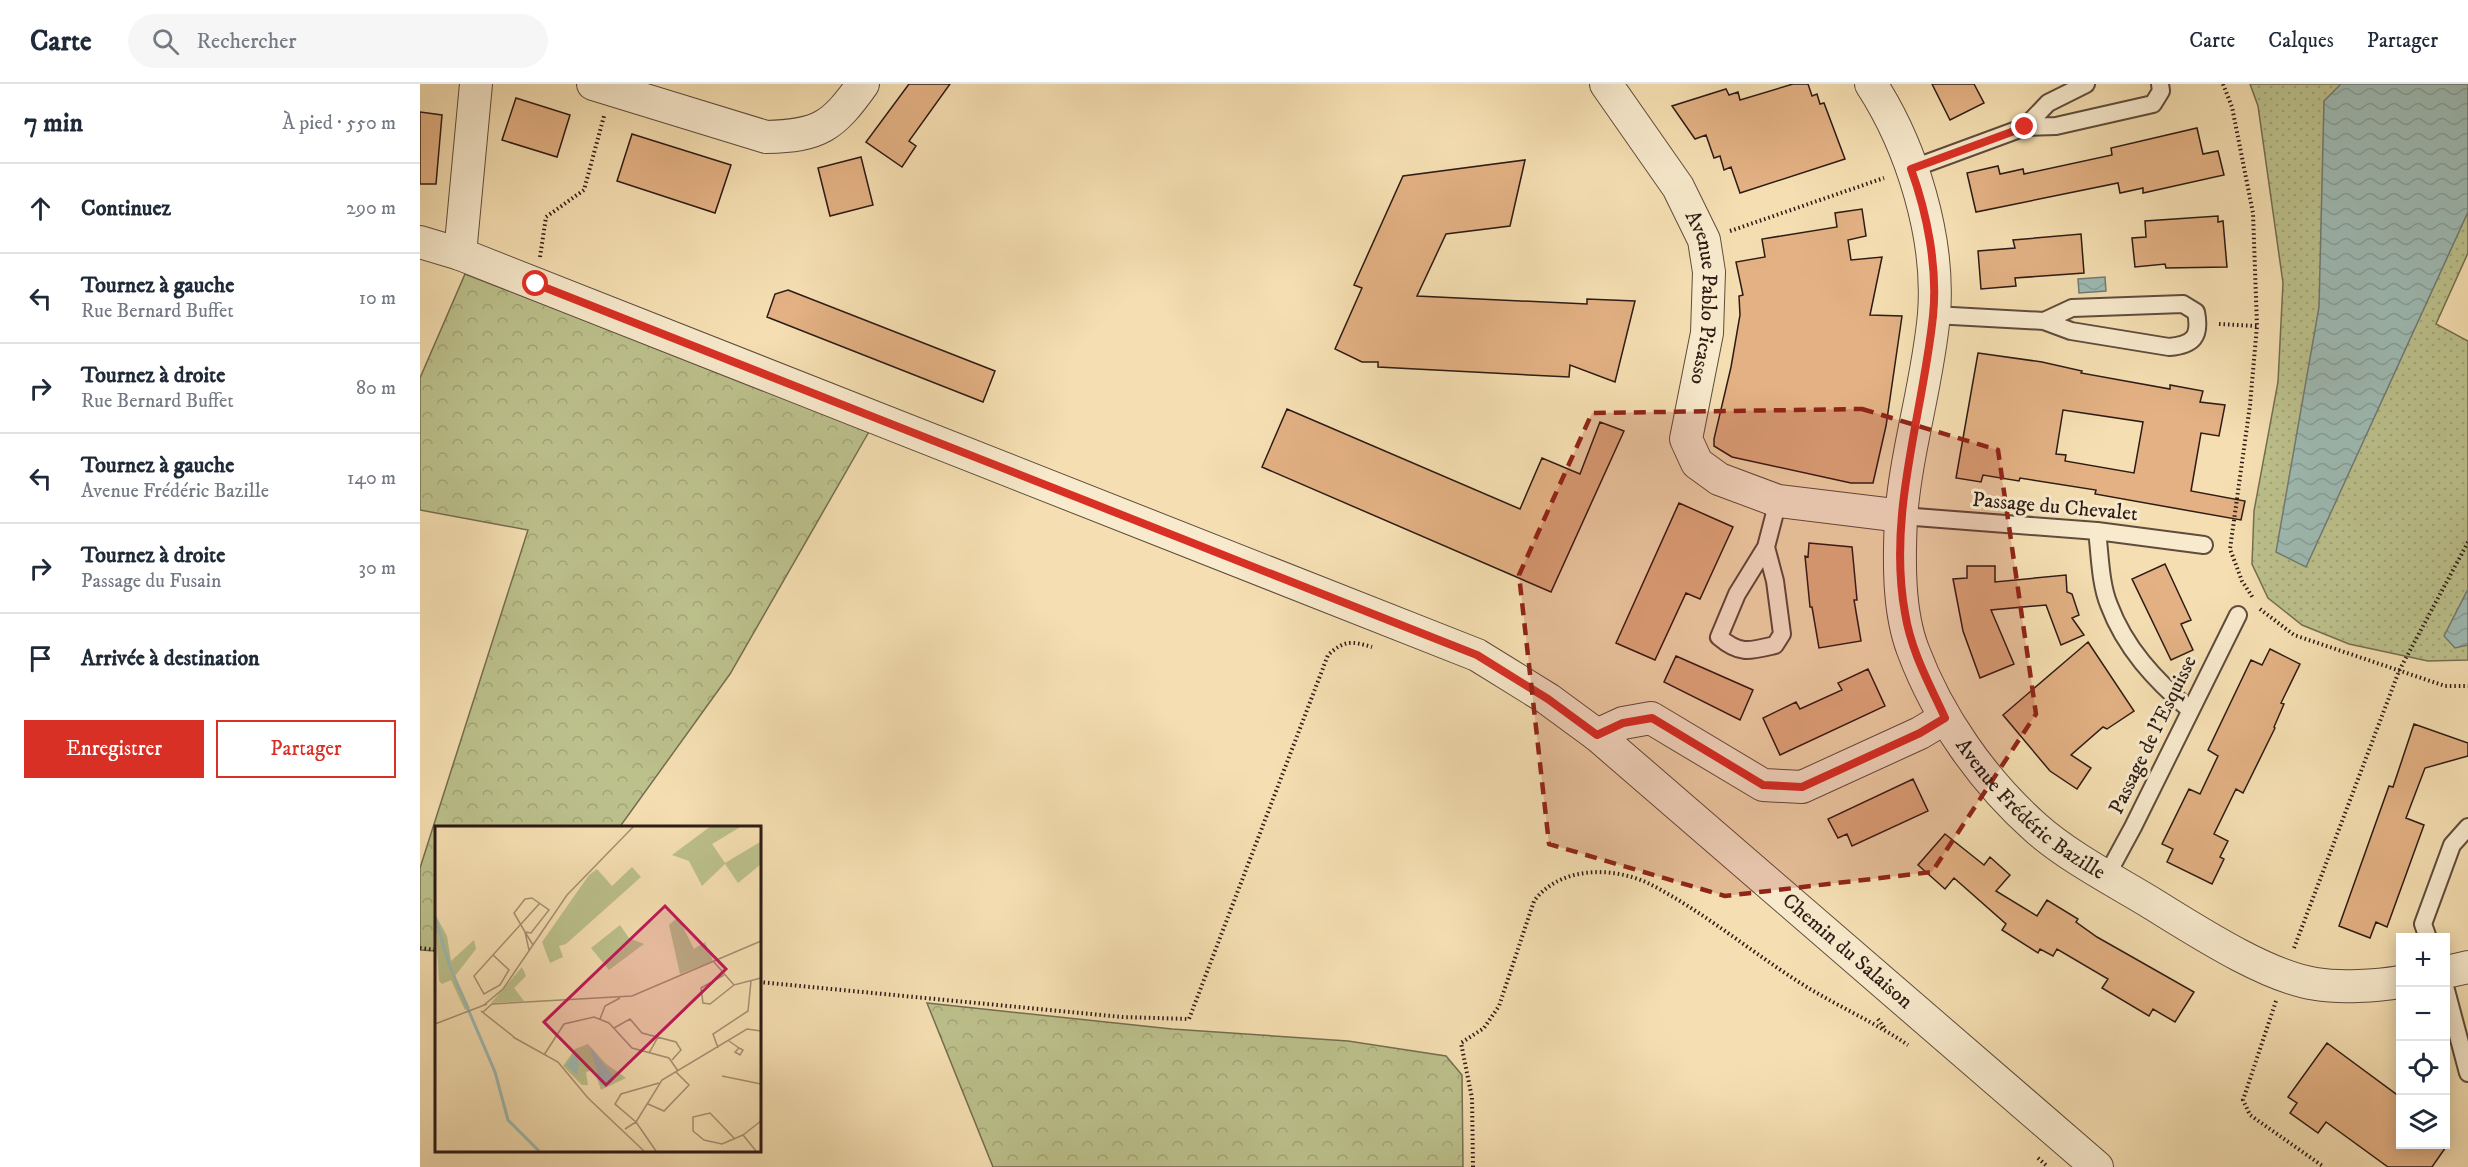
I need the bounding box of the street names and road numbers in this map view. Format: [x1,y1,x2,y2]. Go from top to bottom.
street label: Avenue Pablo Picasso [1679,206,1722,387]
street label: Passage du Chevalet [1971,487,2139,527]
street label: Passage de l'Esquisse [2103,651,2203,819]
street label: Avenue Frédéric Bazille [1950,734,2110,886]
street label: Chemin du Salaison [1777,888,1918,1015]

